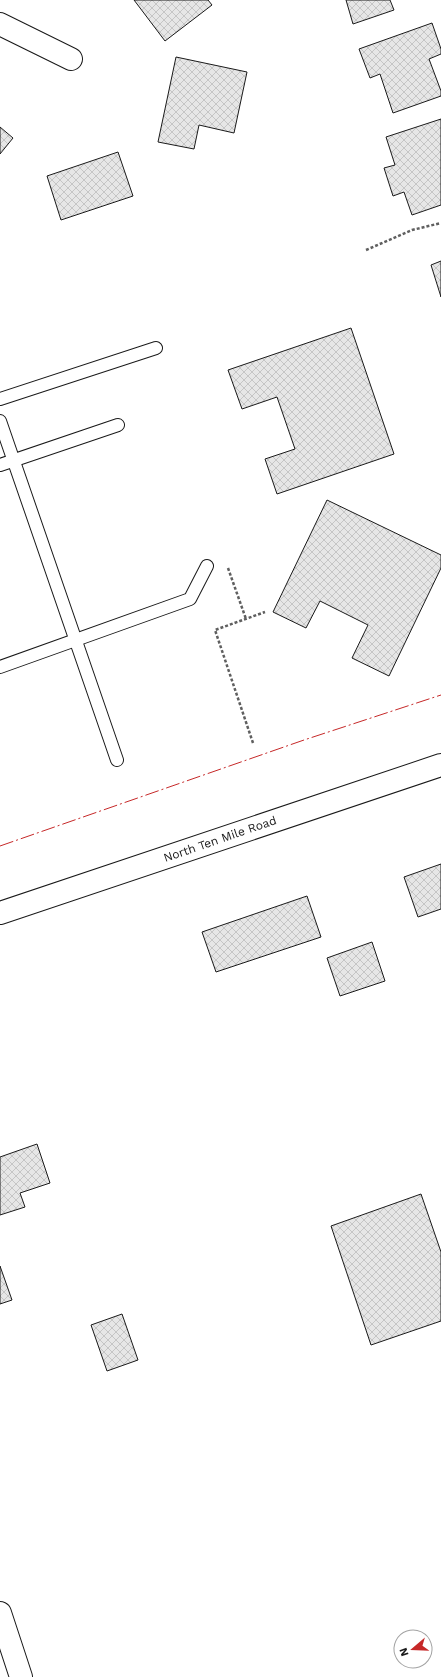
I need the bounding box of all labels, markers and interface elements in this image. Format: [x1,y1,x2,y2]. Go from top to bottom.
street label: North Ten Mile Road [162,813,278,865]
north arrow [393,1629,433,1669]
text: N [397,1646,411,1658]

